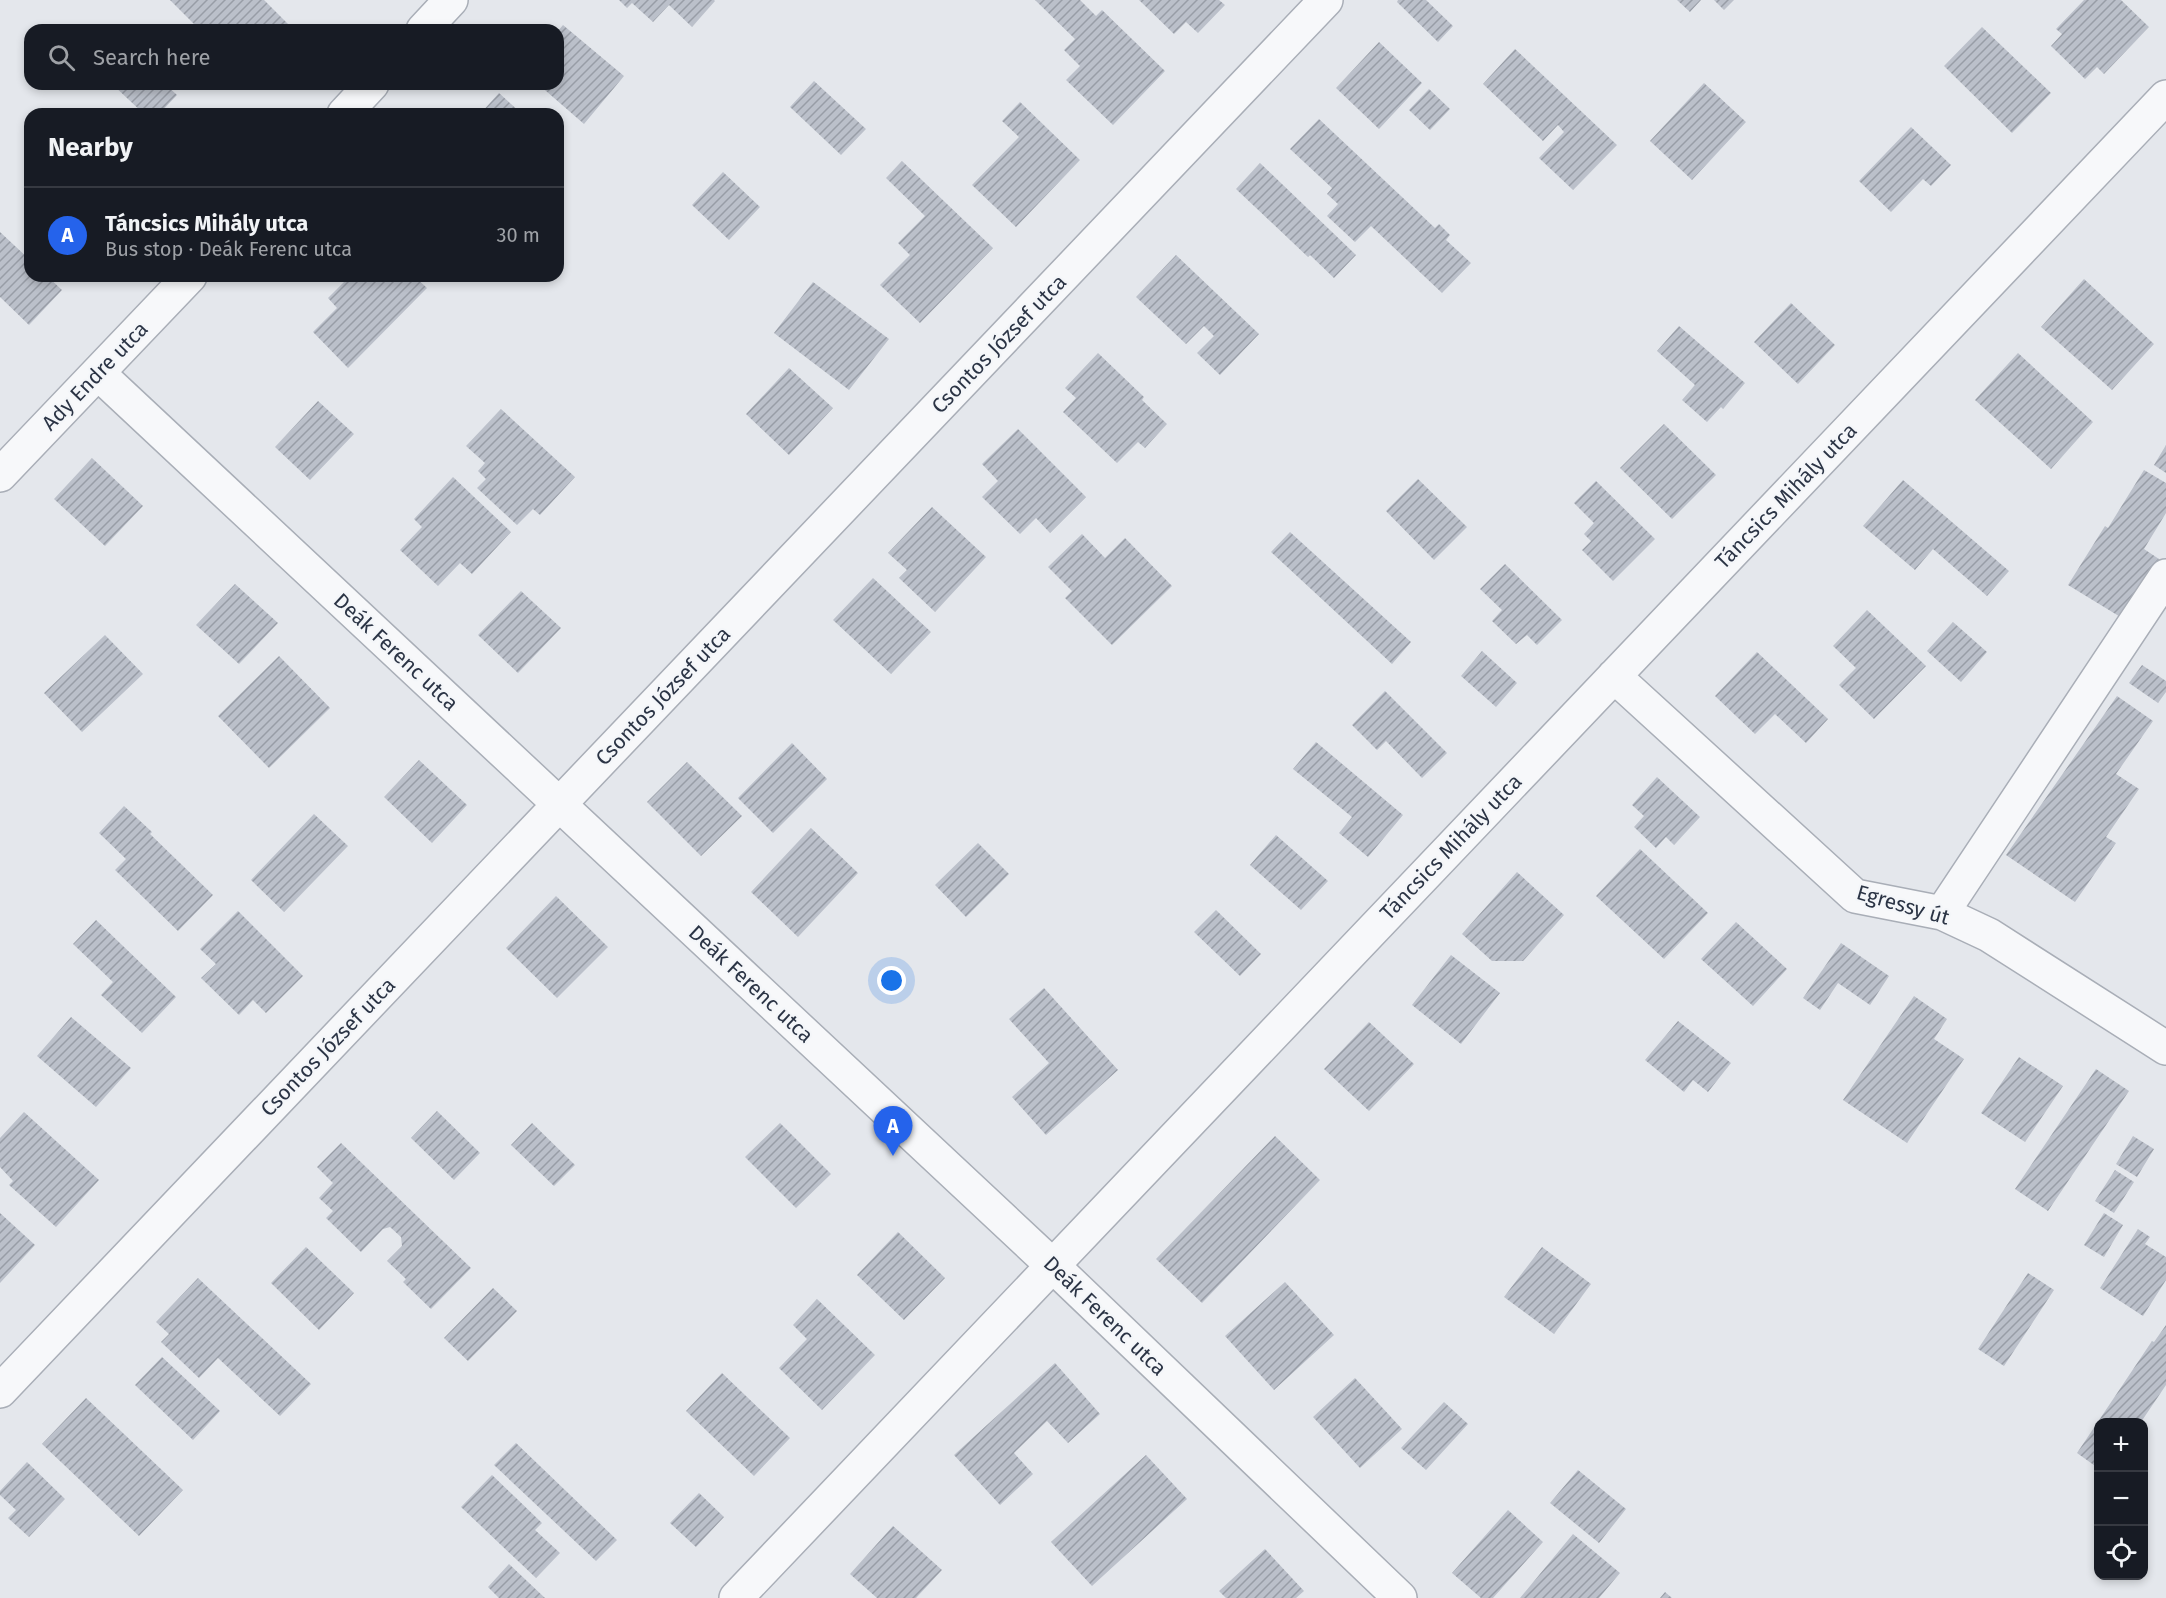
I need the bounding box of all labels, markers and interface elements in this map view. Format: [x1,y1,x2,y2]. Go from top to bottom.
search box [24,24,564,90]
icon: search [45,41,78,74]
text: Search here [93,44,211,71]
text: Nearby [48,132,133,163]
text: Táncsics Mihály utca [105,210,308,237]
text: A [62,223,73,247]
text: 30 m [496,223,540,247]
text: Bus stop · Deák Ferenc utca [105,237,352,261]
street label: Csontos József utca [926,269,1072,419]
street label: Ady Endre utca [36,316,154,436]
street label: Táncsics Mihály utca [1710,418,1862,574]
street label: Deák Ferenc utca [328,588,464,716]
street label: Csontos József utca [590,621,736,771]
street label: Táncsics Mihály utca [1375,769,1527,925]
street label: Egressy út [1854,879,1953,931]
street label: Deák Ferenc utca [683,920,819,1048]
your location [877,966,906,995]
street label: Csontos József utca [255,972,401,1122]
pin: A [874,1106,912,1156]
street label: Deák Ferenc utca [1038,1251,1172,1381]
map controls [2094,1418,2148,1580]
button: + [2094,1418,2148,1472]
button: − [2094,1472,2148,1526]
button: locate [2094,1526,2148,1580]

